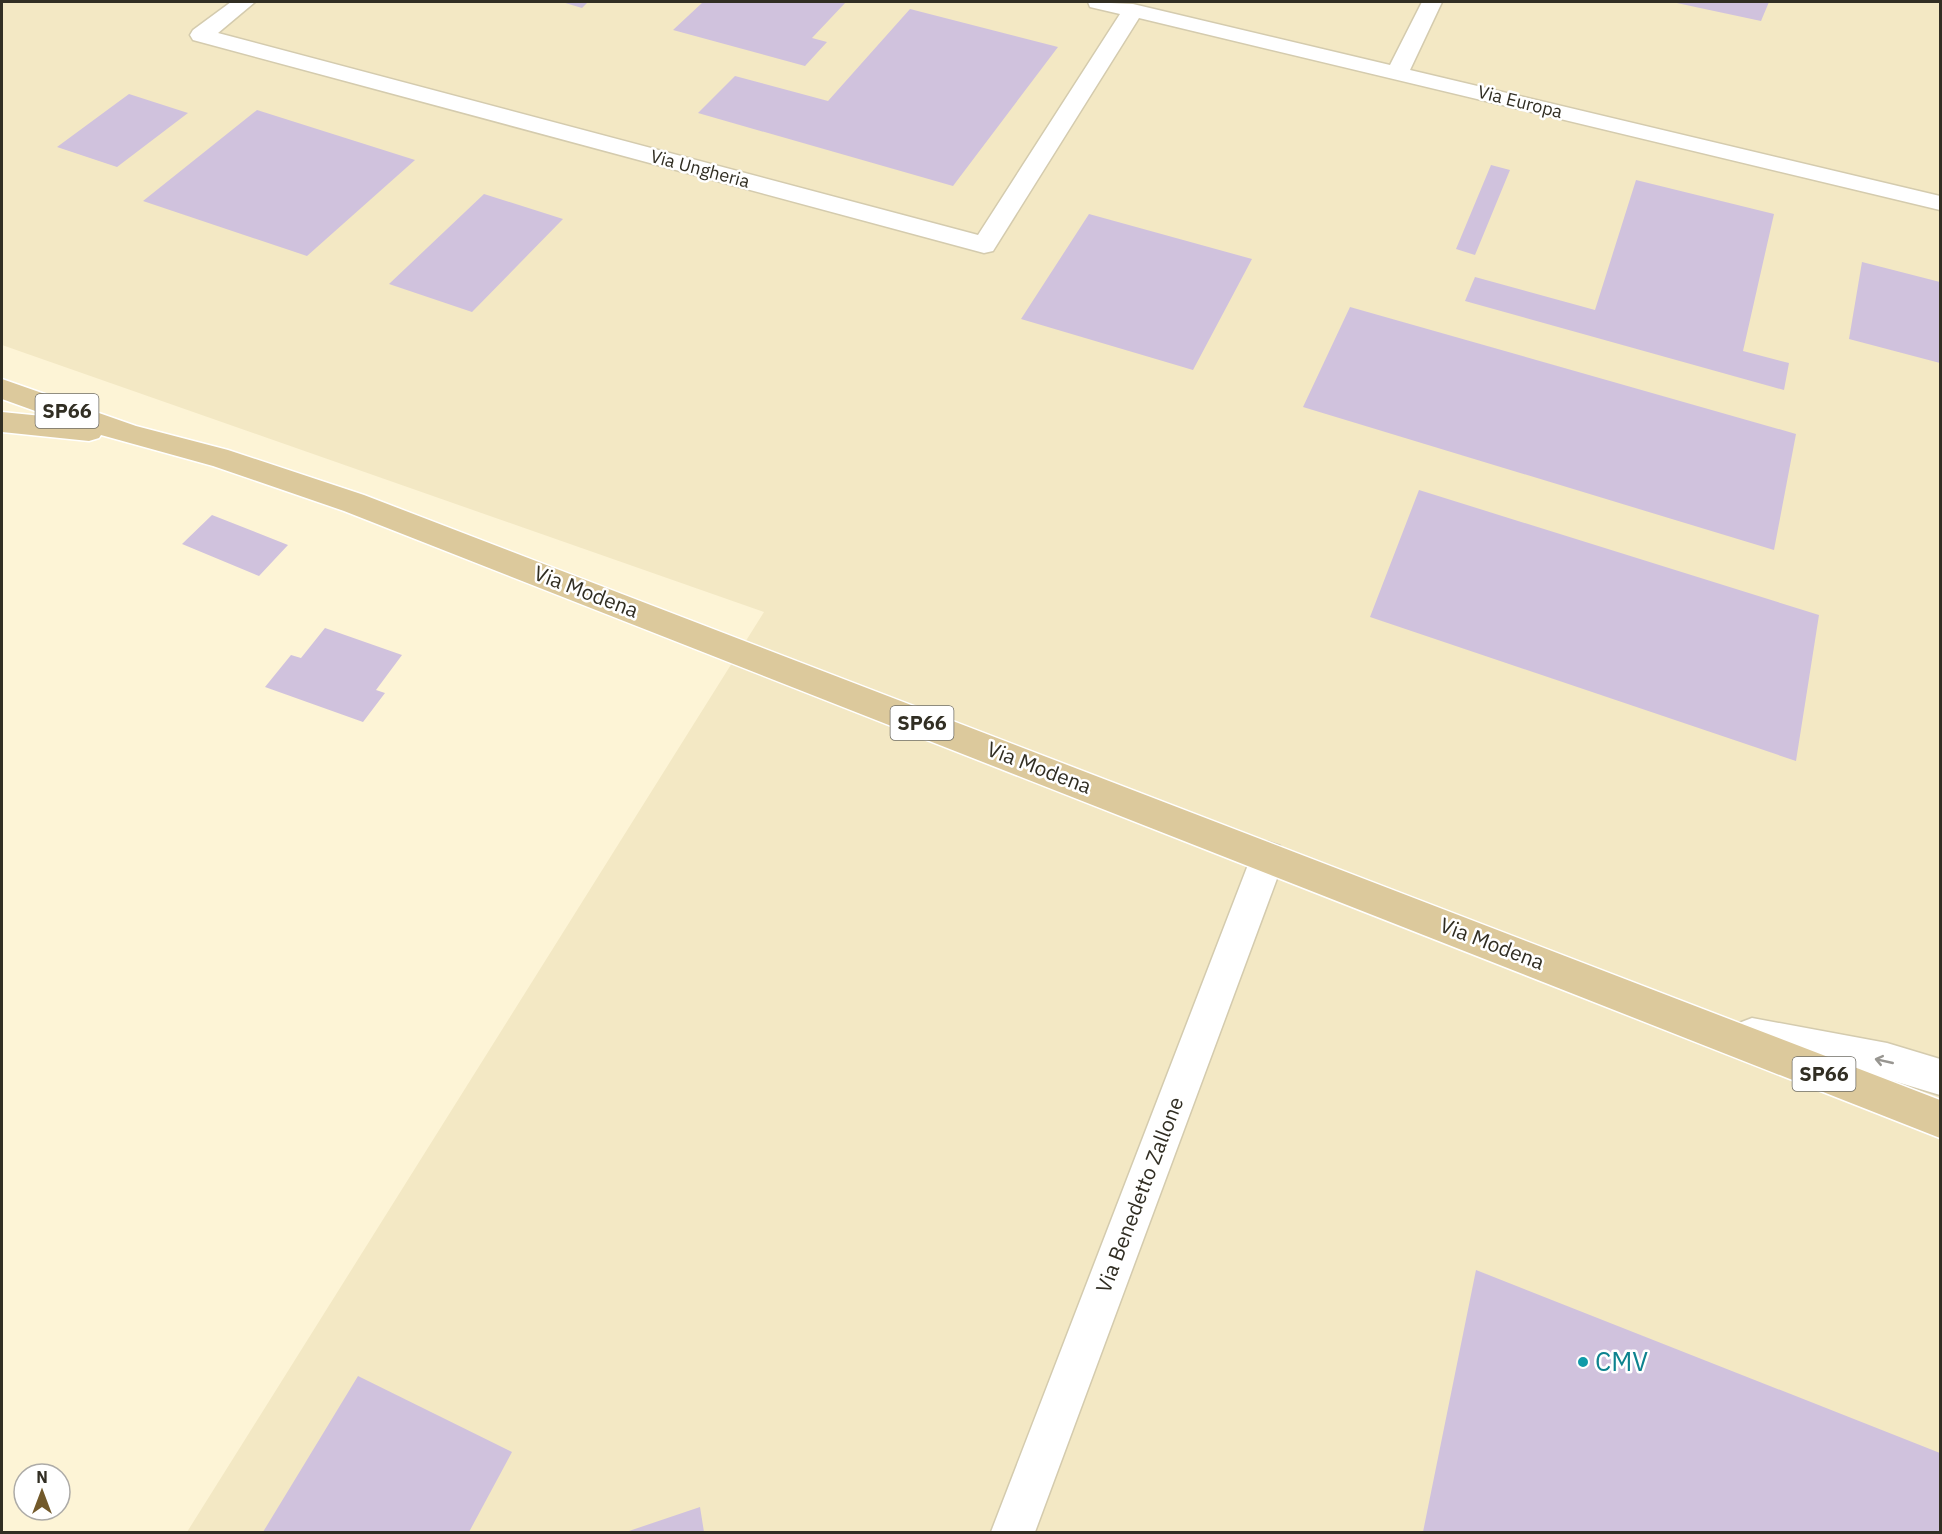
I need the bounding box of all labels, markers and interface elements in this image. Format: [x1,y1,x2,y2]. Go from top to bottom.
street label: Via Europa [1475,80,1565,123]
street label: Via Ungheria [648,144,753,193]
road number: SP66 [36,394,98,428]
street label: Via Modena [530,558,643,624]
road number: SP66 [890,706,954,740]
street label: Via Modena [983,734,1096,800]
street label: Via Modena [1436,910,1549,976]
one-way arrow [1875,1055,1894,1066]
road number: SP66 [1792,1057,1856,1091]
street label: Via Benedetto Zallone [1089,1093,1189,1297]
place label: CMV [1595,1344,1648,1378]
marker: CMV [1576,1355,1590,1369]
north arrow [12,1462,72,1522]
text: N [36,1467,48,1487]

